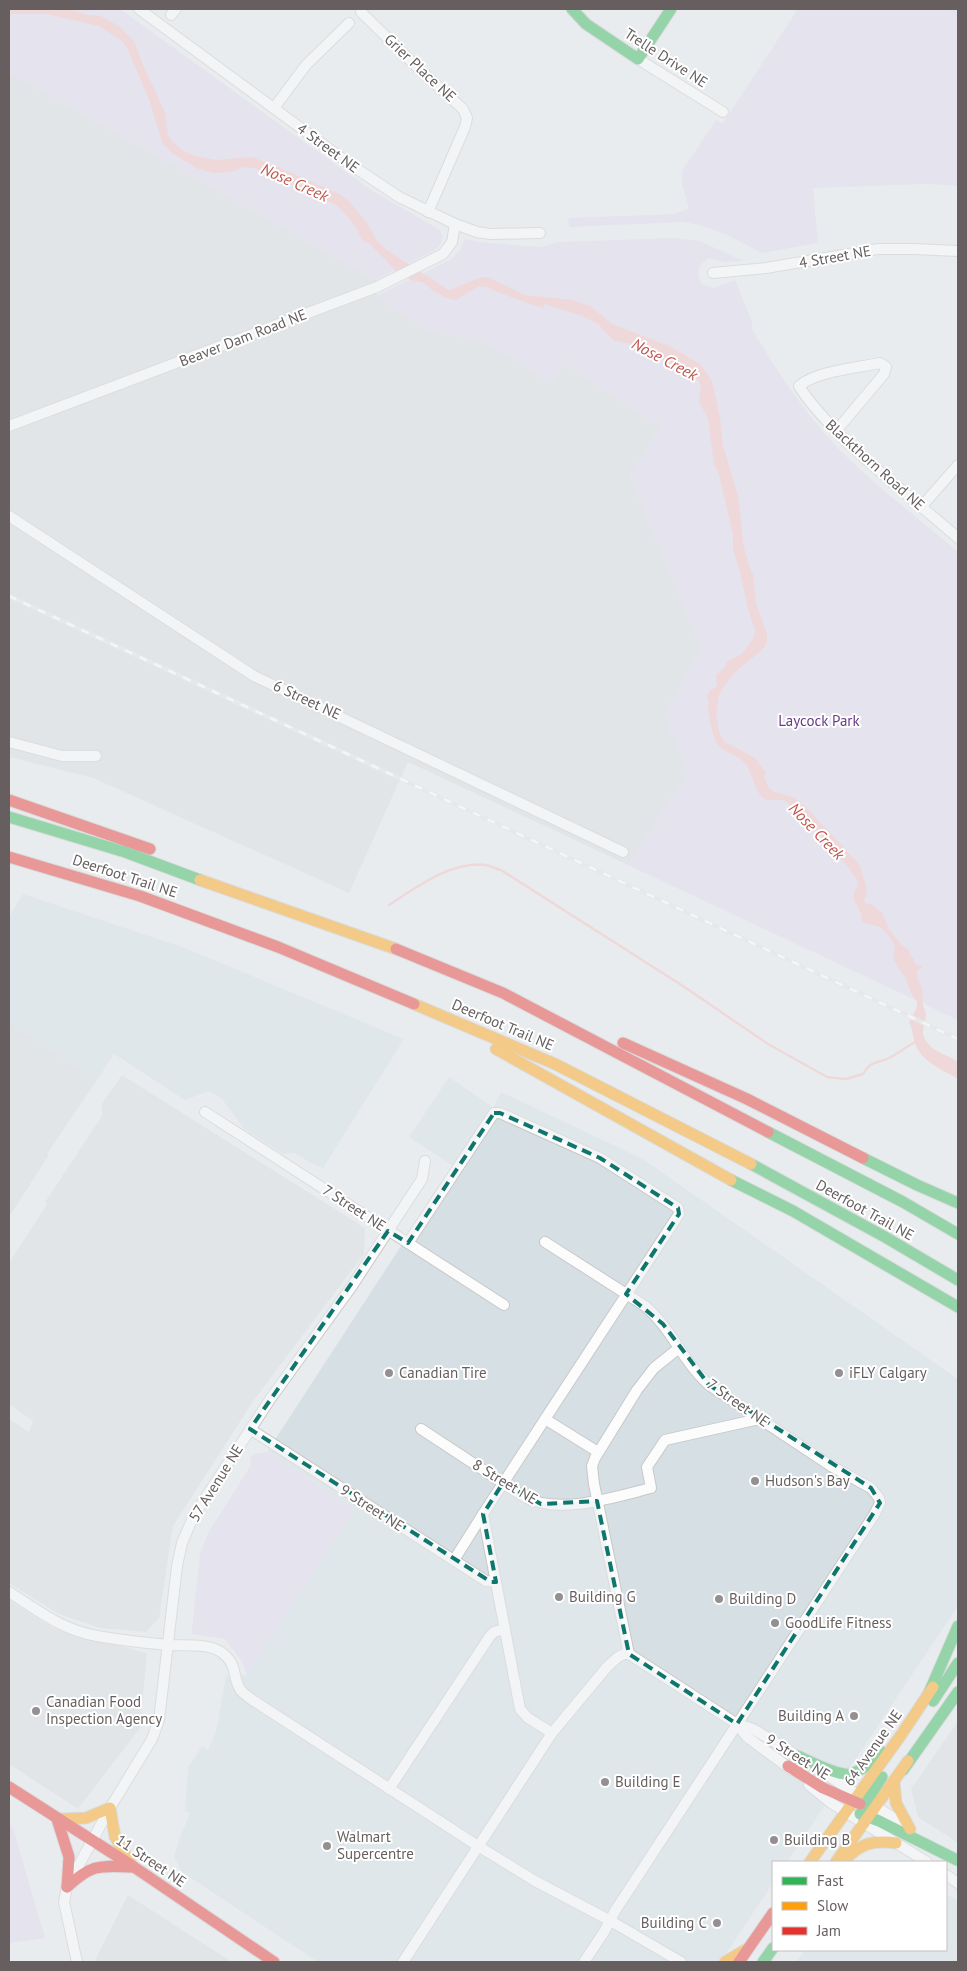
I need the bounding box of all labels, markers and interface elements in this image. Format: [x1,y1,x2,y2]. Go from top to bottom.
street label: Trelle Drive NE [621,24,712,92]
street label: Grier Place NE [380,30,460,106]
street label: 4 Street NE [293,119,363,177]
water label: Nose Creek [258,158,333,206]
street label: 4 Street NE [797,241,872,272]
street label: Beaver Dam Road NE [176,304,309,371]
water label: Nose Creek [629,333,702,385]
street label: Blackthorn Road NE [822,415,929,514]
street label: 6 Street NE [270,676,344,724]
park label: Laycock Park [778,711,860,730]
water label: Nose Creek [785,798,850,864]
street label: Deerfoot Trail NE [70,850,180,901]
street label: Deerfoot Trail NE [449,994,557,1055]
street label: Deerfoot Trail NE [813,1175,918,1244]
street label: 7 Street NE [319,1180,390,1235]
place label: Canadian Tire [399,1363,487,1382]
place label: iFLY Calgary [849,1363,927,1382]
marker: Canadian Tire [383,1367,395,1379]
marker: iFLY Calgary [833,1367,845,1379]
street label: 7 Street NE [703,1374,773,1431]
street label: 57 Avenue NE [184,1440,247,1525]
street label: 8 Street NE [469,1455,541,1508]
place label: Hudson's Bay [765,1471,850,1490]
marker: Hudson's Bay [749,1475,761,1487]
street label: 9 Street NE [337,1480,408,1535]
place label: Building G [569,1587,636,1606]
place label: Building D [729,1589,796,1608]
marker: Building G [553,1591,565,1603]
marker: Building D [713,1593,725,1605]
place label: GoodLife Fitness [785,1613,892,1632]
marker: GoodLife Fitness [769,1617,781,1629]
place label: Canadian Food Inspection Agency [46,1692,162,1728]
marker: Canadian Food Inspection Agency [30,1705,42,1717]
place label: Building A [778,1706,844,1725]
street label: 64 Avenue NE [839,1706,906,1790]
marker: Building A [848,1710,860,1722]
street label: 9 Street NE [762,1729,834,1784]
place label: Building E [615,1772,681,1791]
marker: Building E [599,1776,611,1788]
place label: Walmart Supercentre [337,1827,414,1863]
street label: 11 Street NE [112,1830,190,1891]
place label: Building B [784,1830,850,1849]
marker: Building B [768,1834,780,1846]
marker: Walmart Supercentre [321,1840,333,1852]
legend [772,1861,947,1951]
text: Fast [817,1871,844,1890]
text: Slow [817,1896,848,1915]
place label: Building C [641,1913,707,1932]
marker: Building C [711,1917,723,1929]
text: Jam [816,1921,841,1940]

